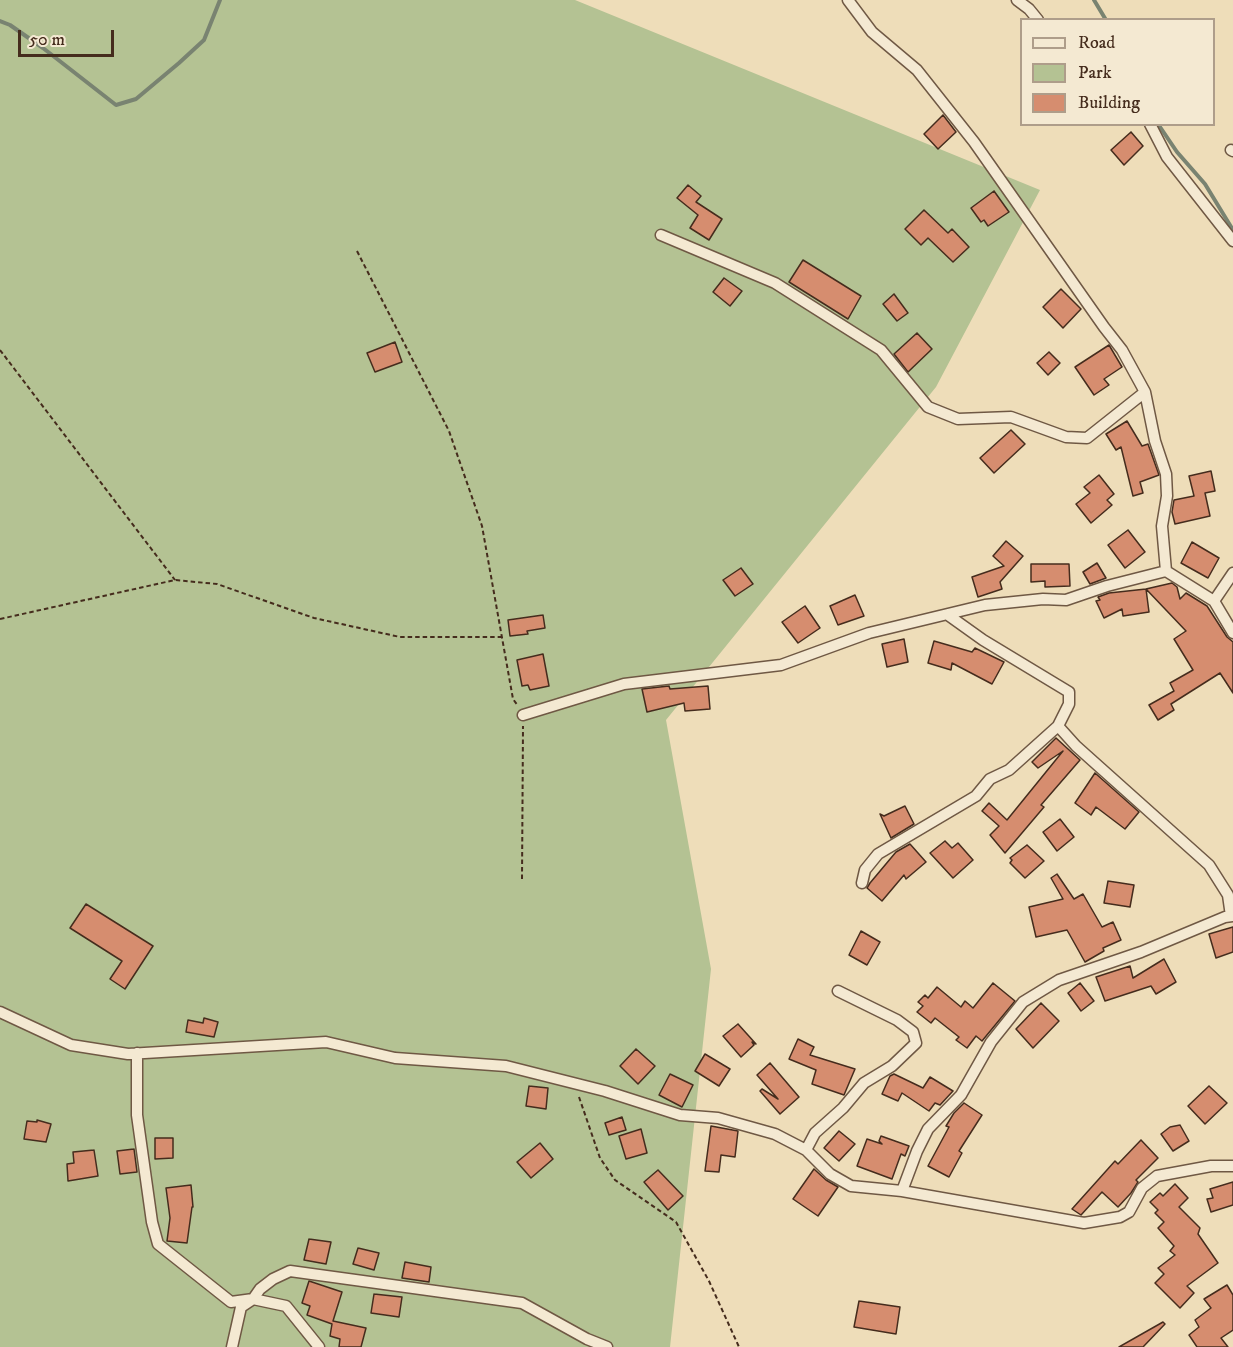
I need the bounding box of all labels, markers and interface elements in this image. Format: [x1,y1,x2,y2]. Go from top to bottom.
scale bar [21,18,117,56]
legend [1020,18,1215,126]
text: 50 m [29,29,65,51]
text: Road [1078,32,1115,54]
text: Park [1078,62,1112,84]
text: Building [1078,92,1140,114]

